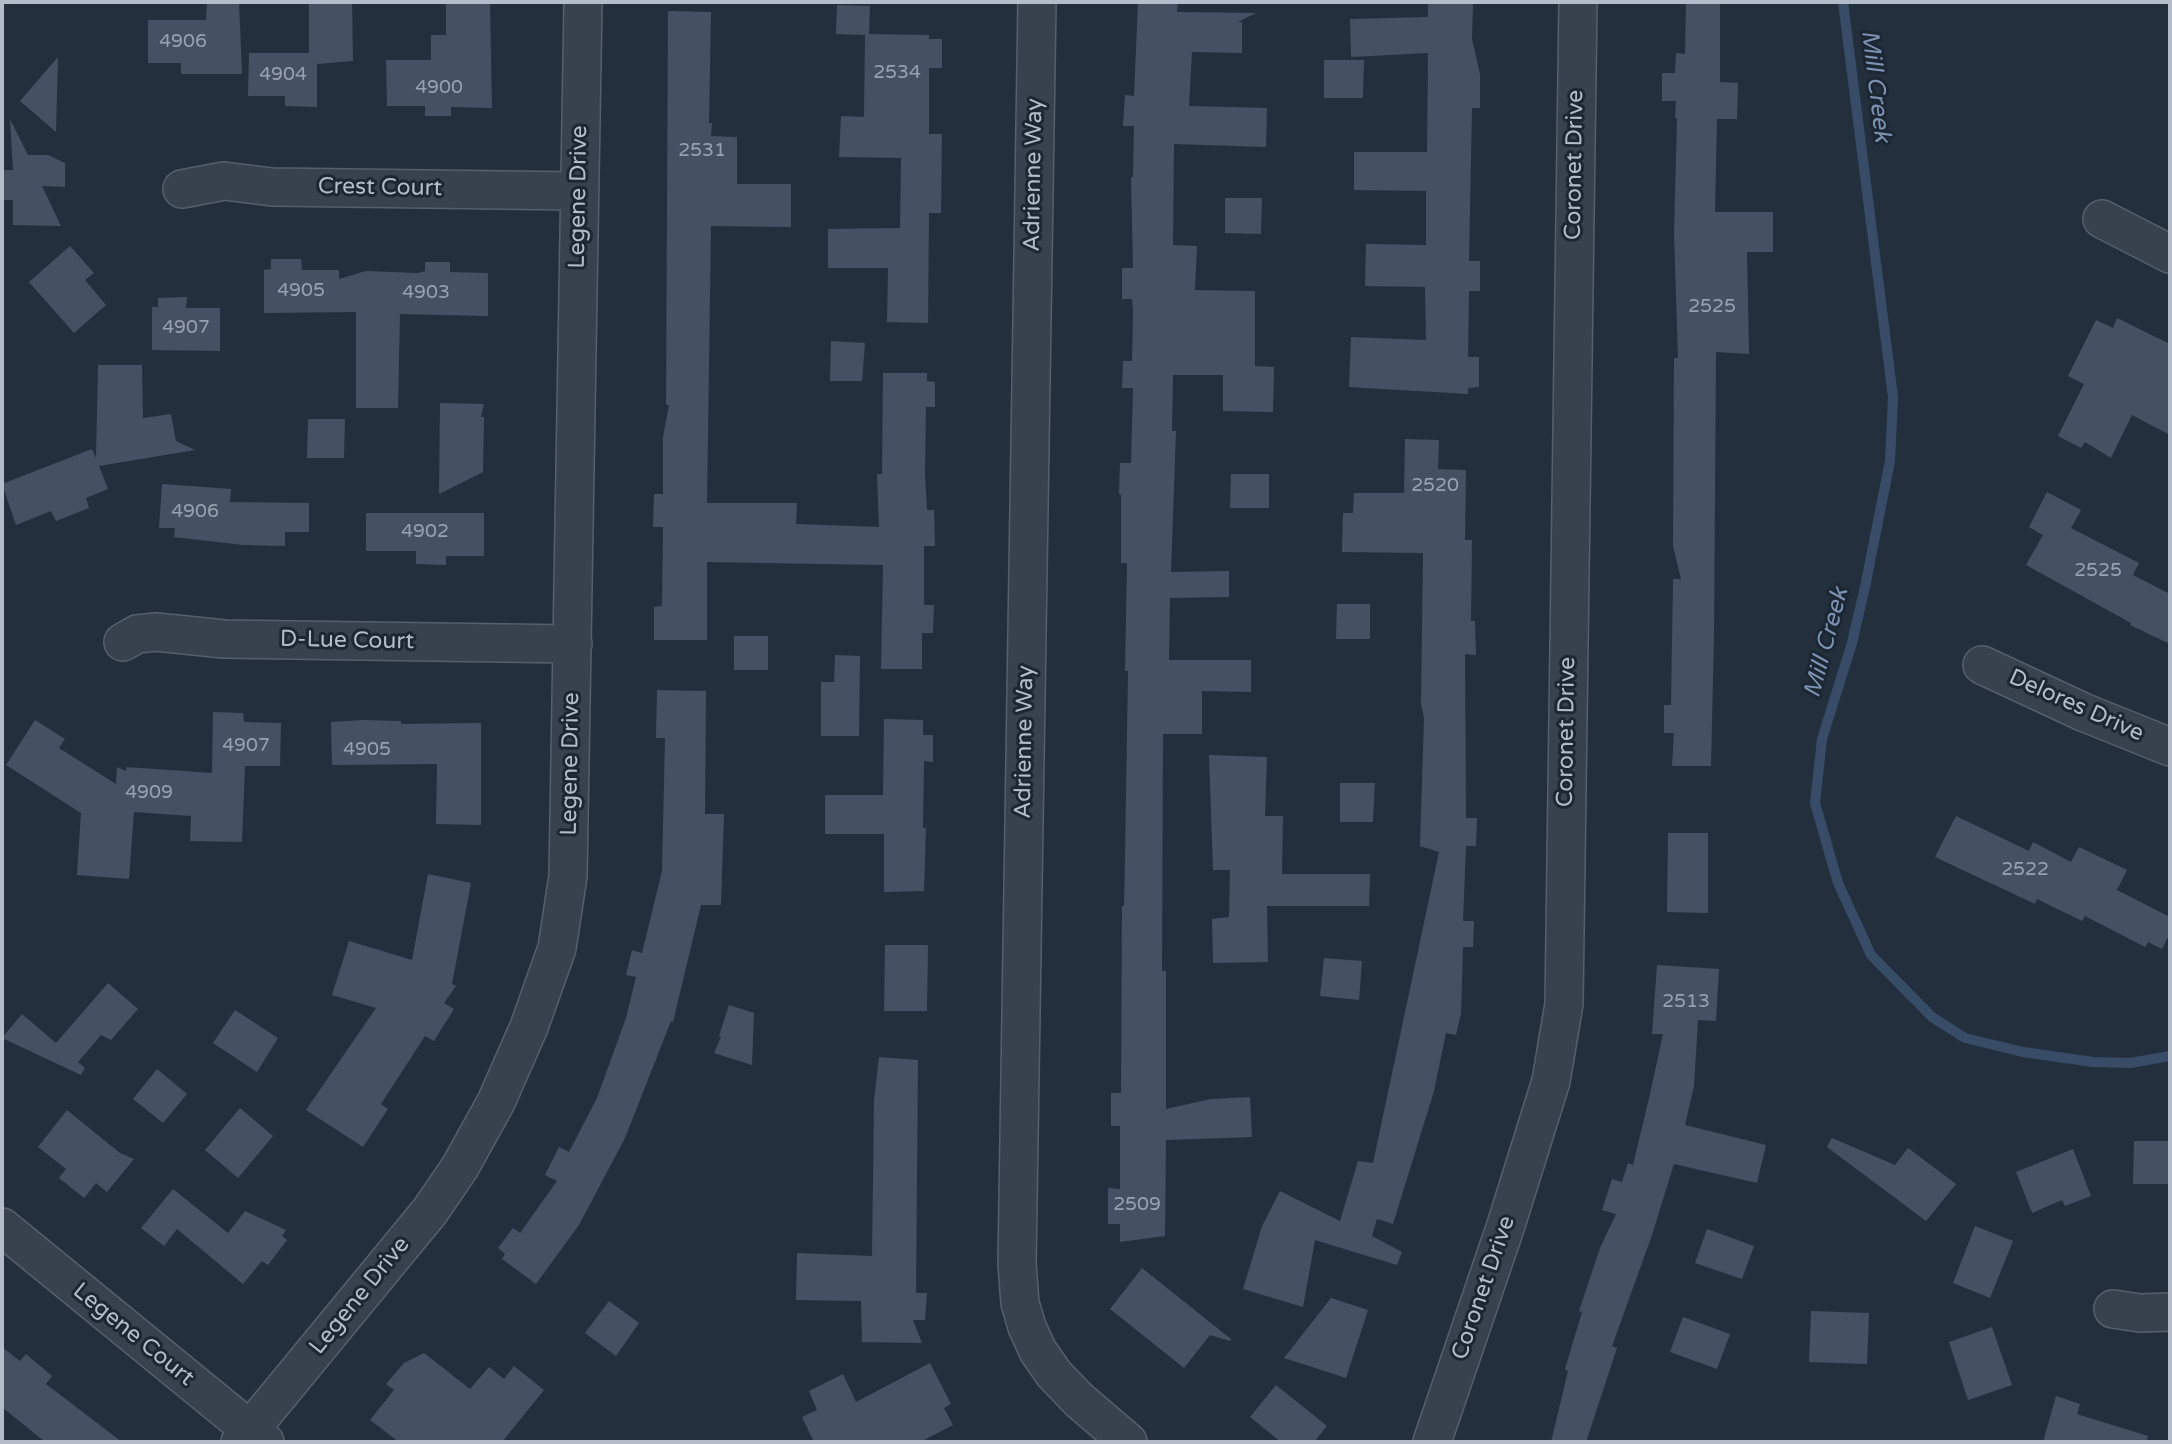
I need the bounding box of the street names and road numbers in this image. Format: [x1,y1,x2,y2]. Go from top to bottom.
street label: Coronet Drive [1560,90,1590,240]
street label: Adrienne Way [1019,98,1049,252]
street label: Legene Drive [564,125,594,269]
street label: Crest Court [318,173,442,203]
street label: D-Lue Court [280,626,414,656]
street label: Coronet Drive [1552,657,1582,807]
street label: Delores Drive [2004,664,2148,748]
street label: Adrienne Way [1010,665,1040,819]
street label: Legene Drive [556,692,586,836]
street label: Coronet Drive [1446,1212,1522,1364]
street label: Legene Drive [304,1232,416,1360]
street label: Legene Court [67,1278,199,1392]

